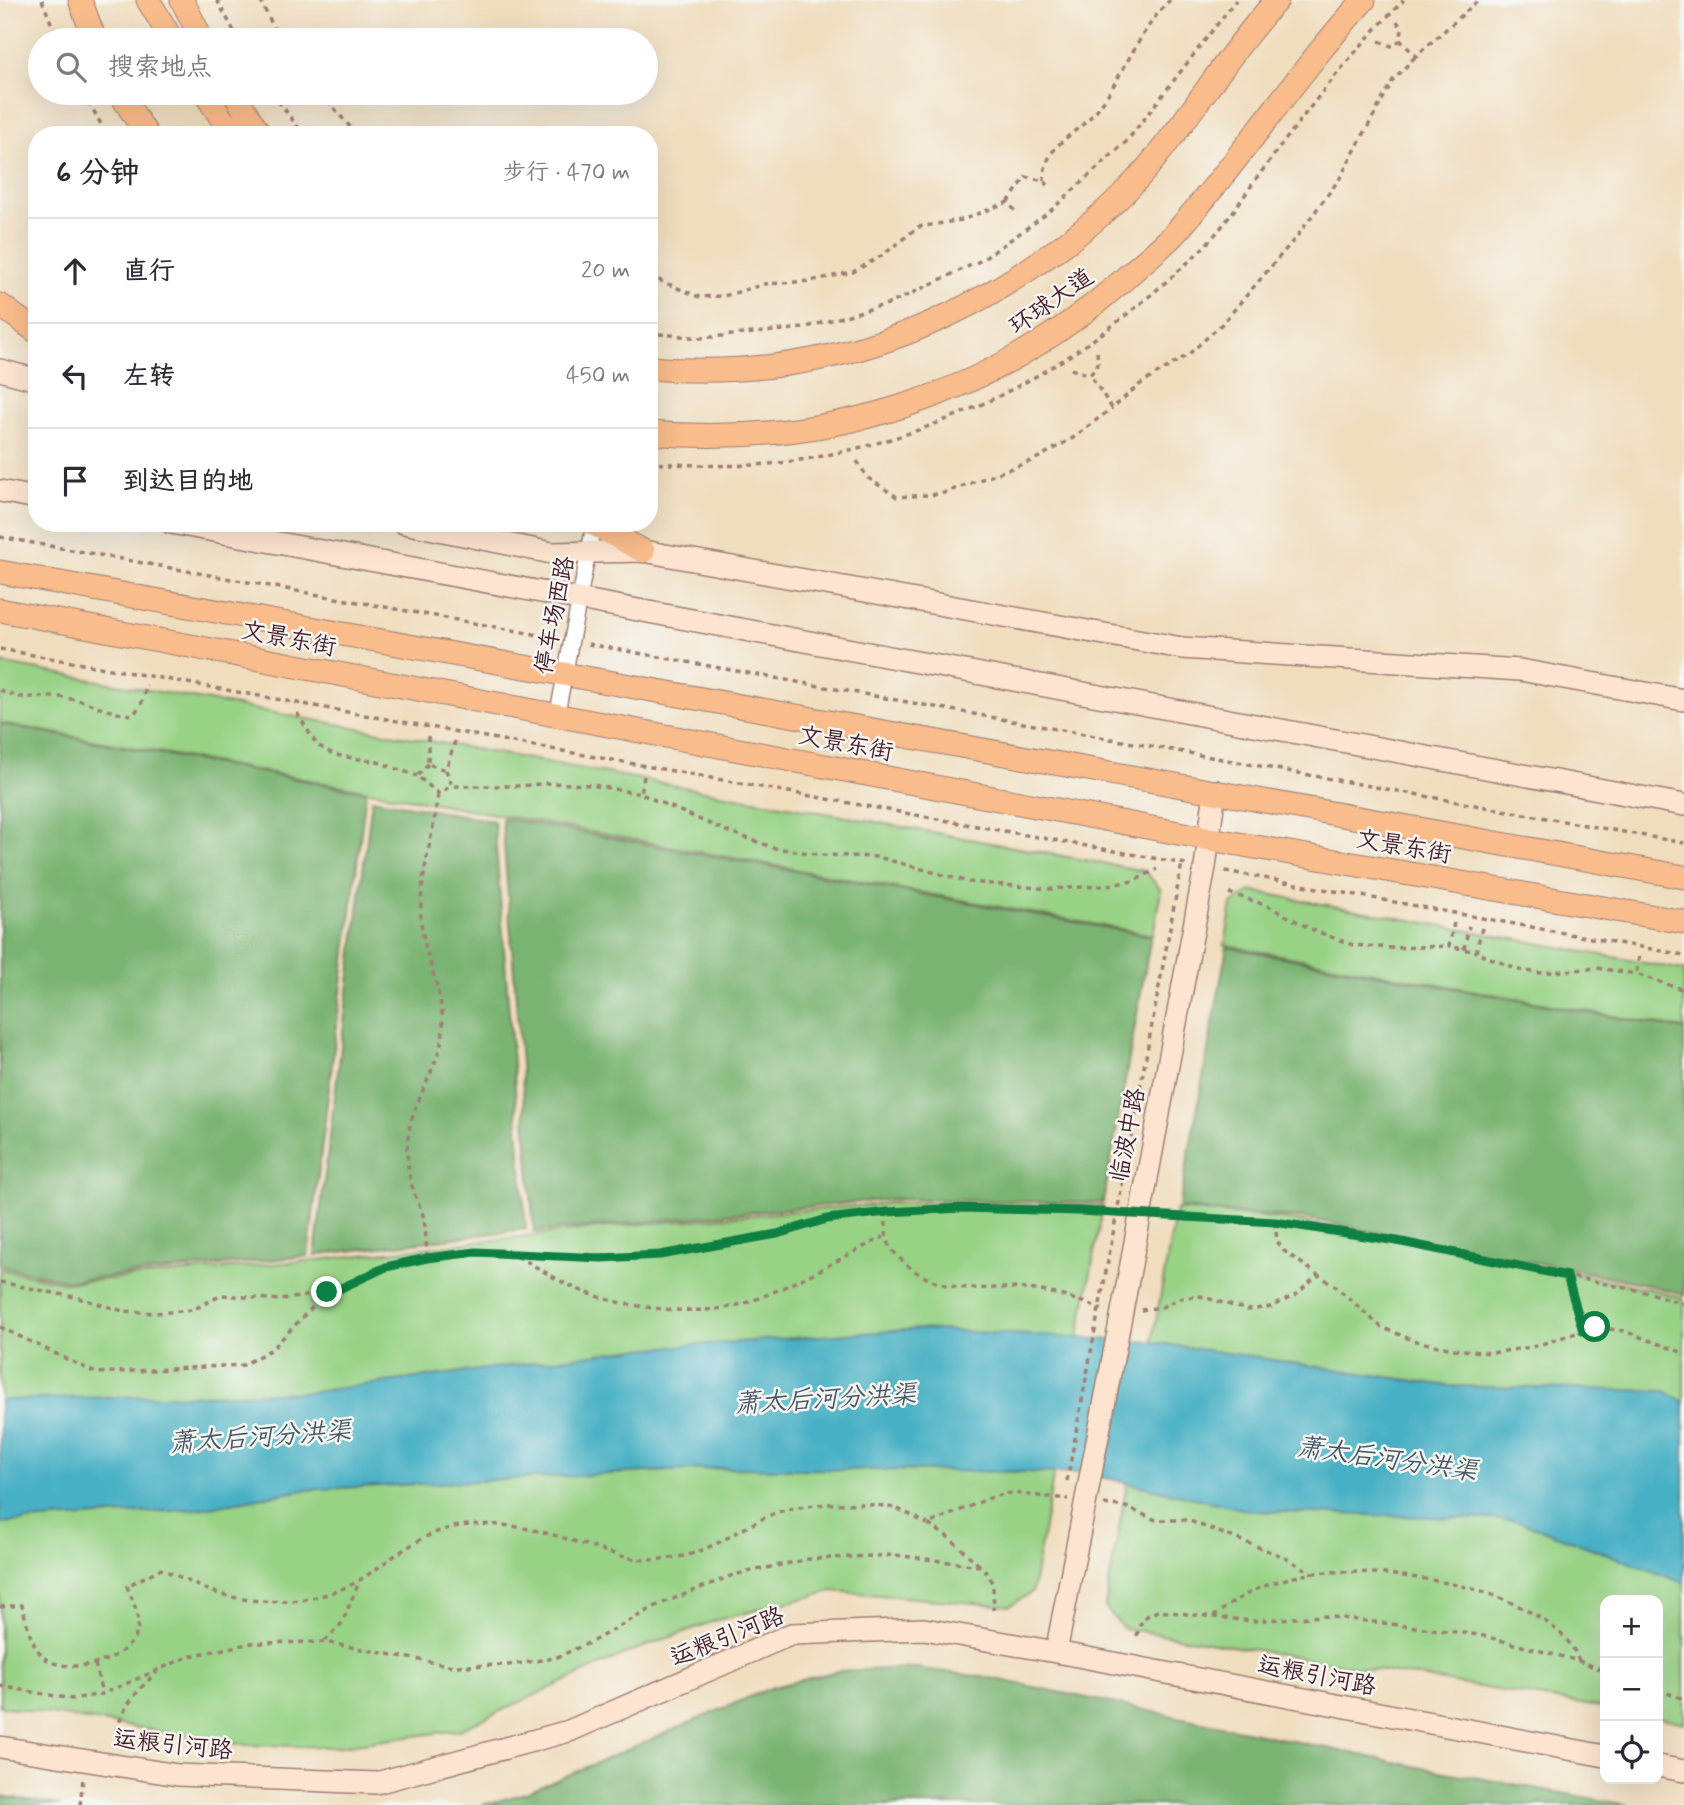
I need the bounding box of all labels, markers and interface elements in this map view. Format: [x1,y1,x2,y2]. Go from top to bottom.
search box [28,28,658,105]
icon: search [52,48,90,86]
text: 搜索地点 [108,51,212,85]
text: 6 分钟 [56,154,139,193]
text: 步行 · 470 m [503,158,630,188]
icon: ahead [56,252,94,290]
text: 直行 [123,255,175,289]
text: 20 m [581,256,630,286]
street label: 环球大道 [1004,262,1100,342]
icon: left [56,357,94,395]
text: 左转 [123,360,175,394]
text: 450 m [566,361,630,391]
icon: arrive [56,462,94,500]
text: 到达目的地 [123,465,253,499]
street label: 停车场西路 [529,553,582,677]
street label: 文景东街 [239,615,339,664]
street label: 文景东街 [796,720,896,769]
street label: 文景东街 [1354,824,1454,871]
street label: 临波中路 [1104,1085,1153,1185]
route end [311,1276,342,1307]
route start [1579,1311,1610,1342]
water label: 萧太后河分洪渠 [733,1378,919,1422]
water label: 萧太后河分洪渠 [168,1415,354,1461]
water label: 萧太后河分洪渠 [1294,1430,1481,1490]
map controls [1600,1595,1663,1784]
button: + [1600,1595,1663,1658]
street label: 运粮引河路 [666,1601,789,1674]
street label: 运粮引河路 [1255,1650,1379,1703]
button: − [1600,1658,1663,1721]
button: locate [1600,1721,1663,1784]
street label: 运粮引河路 [112,1724,234,1767]

